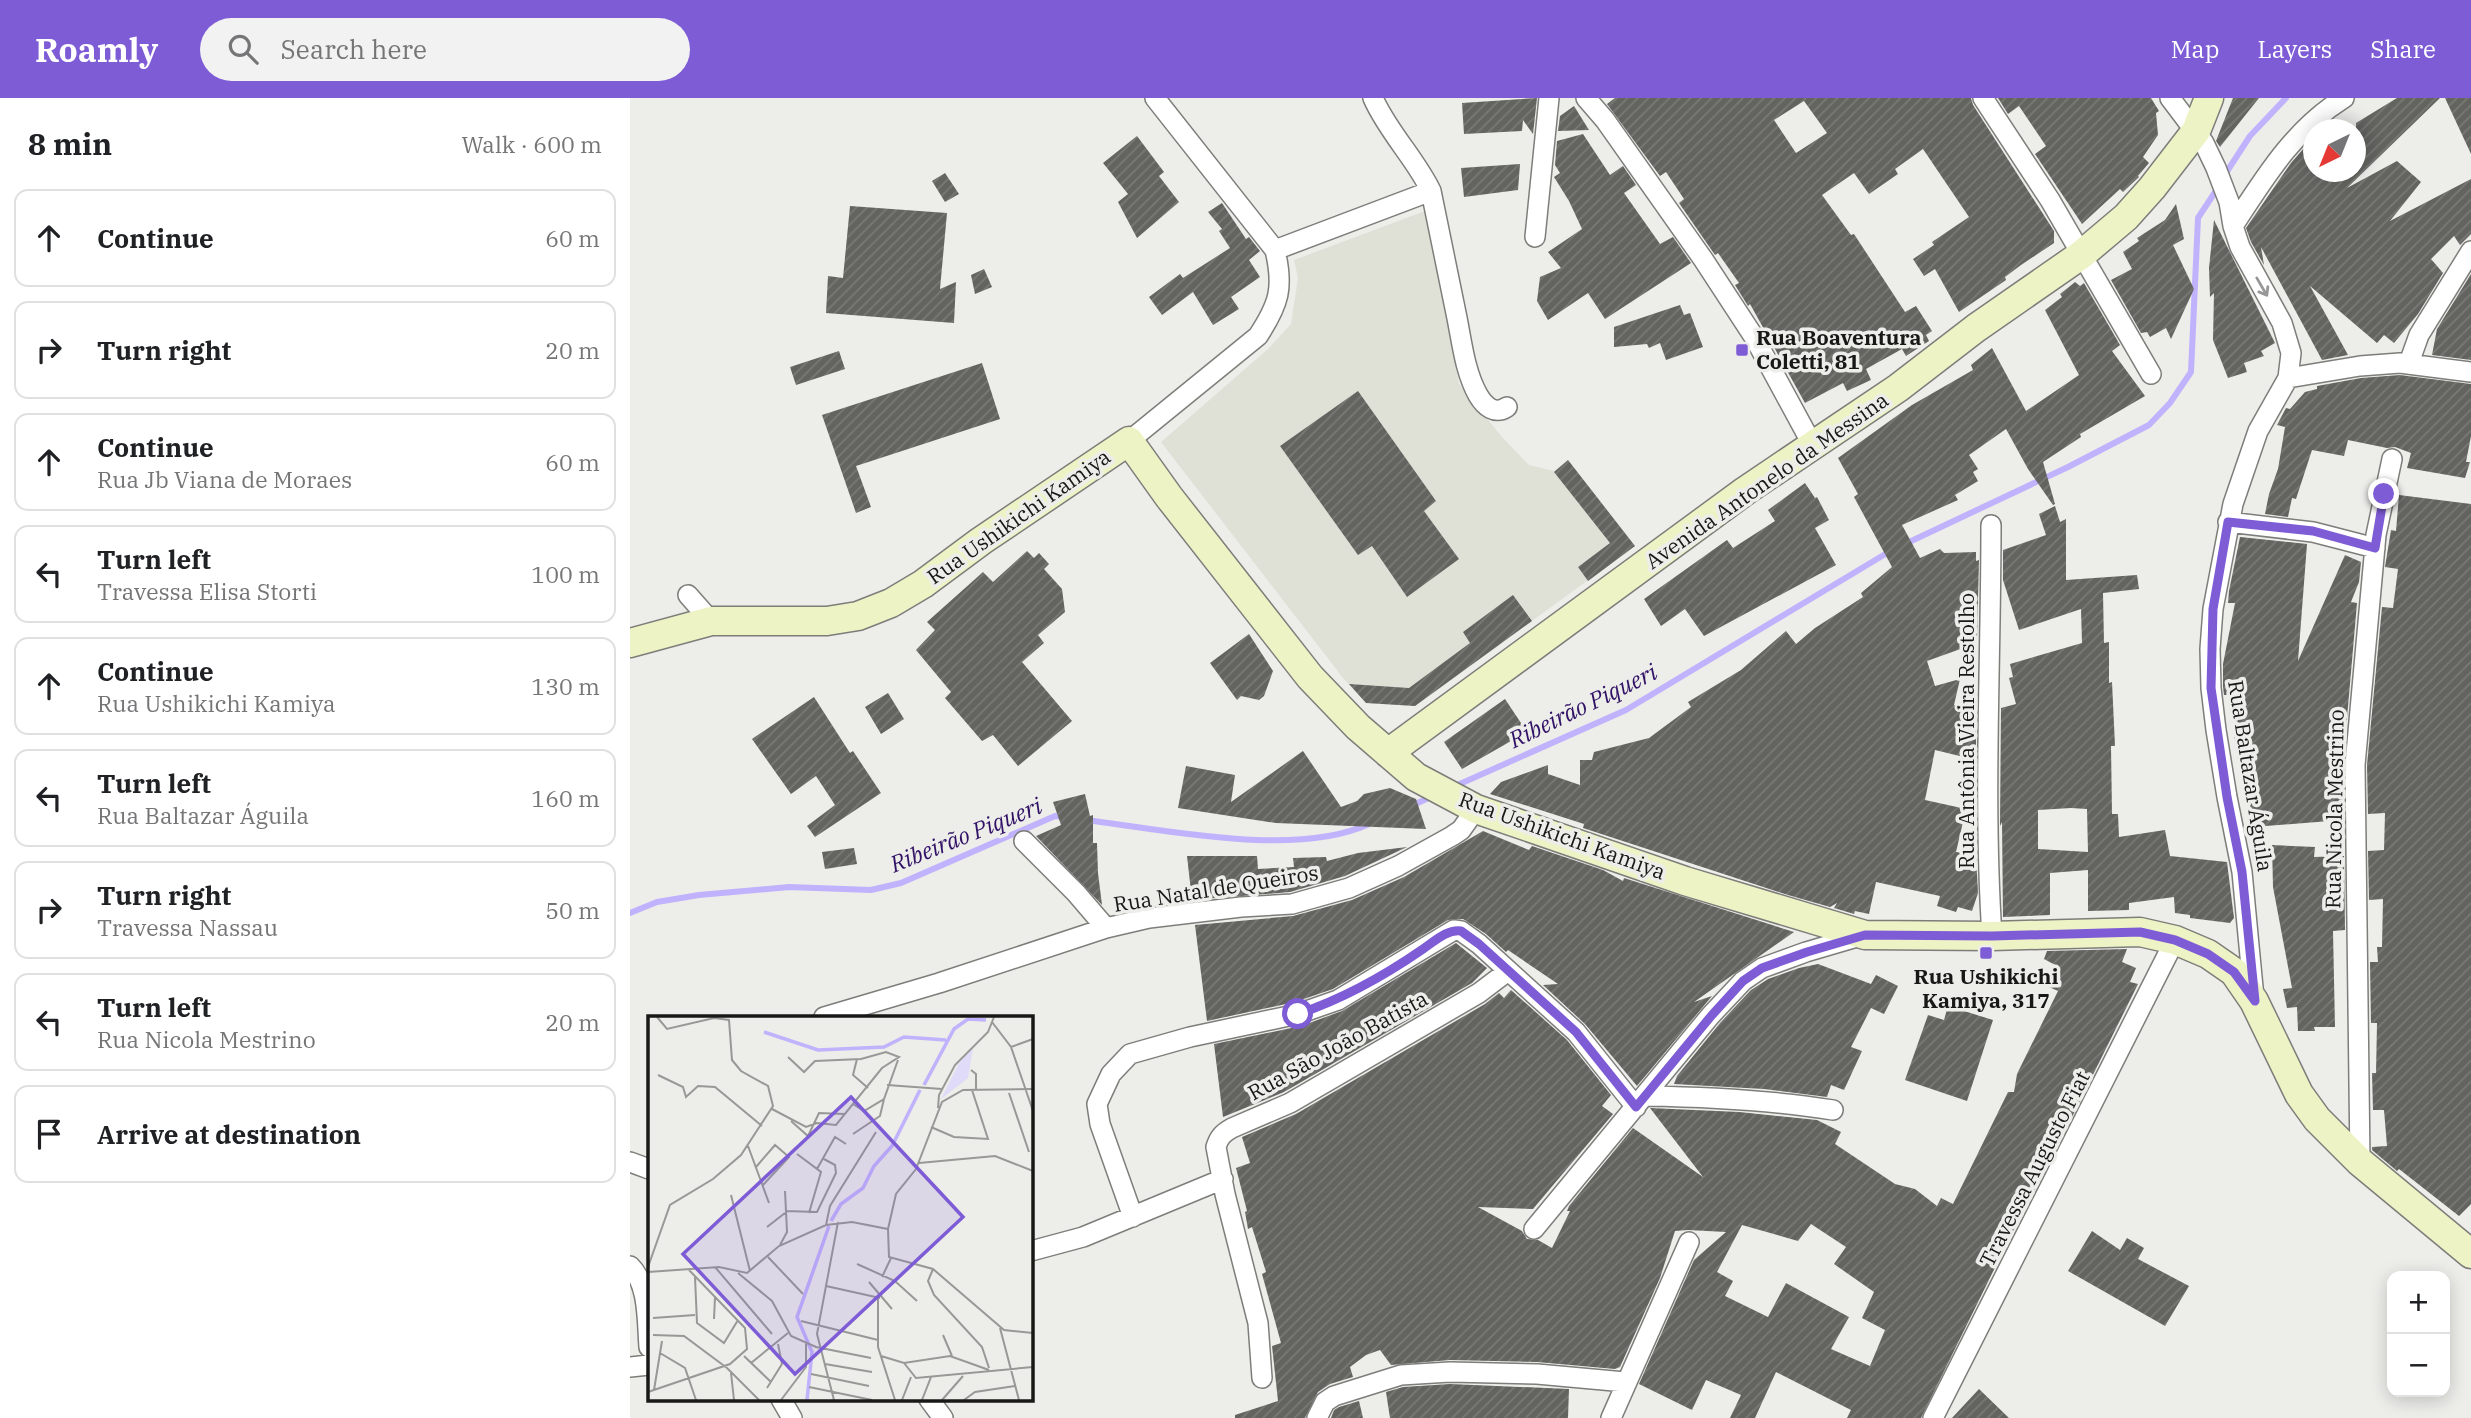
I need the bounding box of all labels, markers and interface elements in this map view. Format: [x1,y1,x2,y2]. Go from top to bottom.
search box [200,18,690,81]
text: Roamly [35,28,158,71]
icon: search [224,30,262,68]
text: Search here [280,32,427,66]
text: Map [2171,33,2219,65]
text: Layers [2257,33,2332,65]
text: Share [2370,33,2436,65]
north arrow [2303,119,2366,182]
text: 8 min [28,124,112,163]
text: Walk · 600 m [461,129,602,159]
icon: ahead [30,219,68,257]
text: Continue [97,221,214,255]
text: 60 m [545,223,600,253]
one-way arrow [2256,276,2269,297]
place label: Rua Boaventura Coletti, 81 [1756,323,1922,375]
icon: right [30,331,68,369]
text: Turn right [97,333,231,367]
text: 20 m [545,335,600,365]
marker: Rua Boaventura Coletti, 81 [1734,342,1750,358]
street label: Avenida Antonelo da Messina [1639,385,1893,575]
text: Continue [97,430,214,464]
street label: Rua Ushikichi Kamiya [921,442,1116,590]
icon: ahead [30,443,68,481]
text: 60 m [545,447,600,477]
text: Rua Jb Viana de Moraes [97,464,352,494]
route end [2368,478,2399,509]
text: Turn left [97,542,211,576]
icon: left [30,555,68,593]
text: 100 m [531,559,600,589]
text: Travessa Elisa Storti [97,576,317,606]
street label: Rua Antônia Vieira Restolho [1952,593,1980,869]
text: Continue [97,654,214,688]
water label: Ribeirão Piqueri [1503,656,1662,754]
icon: ahead [30,667,68,705]
text: 130 m [531,671,600,701]
street label: Rua Baltazar Águila [2222,678,2280,874]
text: Rua Ushikichi Kamiya [97,688,336,718]
street label: Rua Nicola Mestrino [2318,709,2350,909]
text: Turn left [97,766,211,800]
icon: left [30,779,68,817]
text: 160 m [531,783,600,813]
street label: Rua Ushikichi Kamiya [1455,785,1669,885]
water label: Ribeirão Piqueri [884,790,1046,879]
text: Rua Baltazar Águila [97,800,309,830]
street label: Rua Natal de Queiros [1111,858,1320,918]
text: Turn right [97,878,231,912]
icon: right [30,891,68,929]
text: 50 m [545,895,600,925]
text: Travessa Nassau [97,912,278,942]
marker: Rua Ushikichi Kamiya, 317 [1978,945,1994,961]
place label: Rua Ushikichi Kamiya, 317 [1914,962,2058,1014]
street label: Rua São João Batista [1242,984,1433,1106]
text: Turn left [97,990,211,1024]
route start [1282,998,1313,1029]
icon: left [30,1003,68,1041]
text: 20 m [545,1007,600,1037]
inset map [648,1016,1032,1400]
text: Rua Nicola Mestrino [97,1024,316,1054]
street label: Travessa Augusto Fiat [1973,1066,2096,1271]
icon: arrive [30,1115,68,1153]
text: Arrive at destination [97,1117,361,1151]
map controls [2387,1271,2450,1397]
button: + [2387,1271,2450,1334]
button: − [2387,1334,2450,1397]

